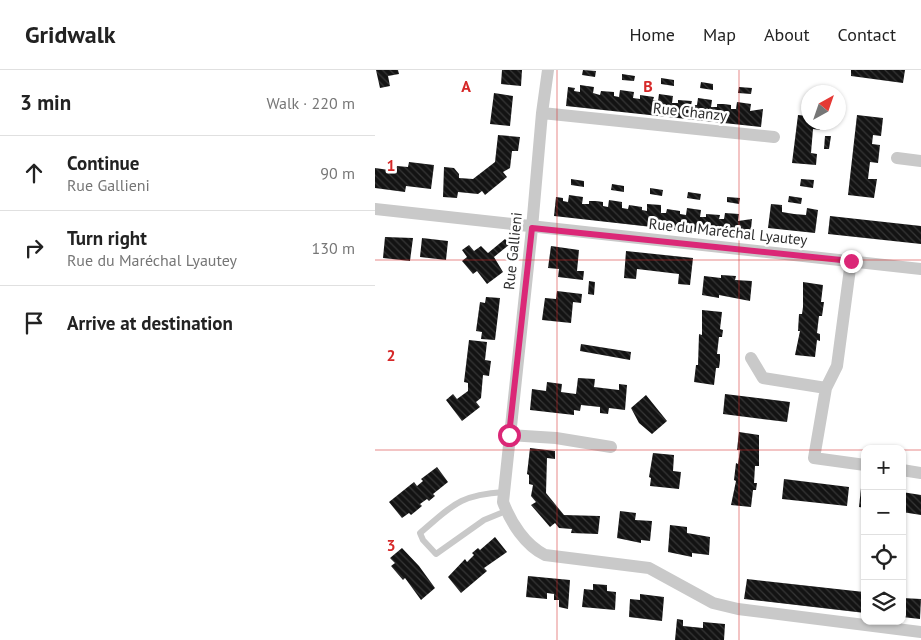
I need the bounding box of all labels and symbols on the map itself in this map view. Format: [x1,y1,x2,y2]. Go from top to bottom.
text: A [461,76,471,96]
text: B [643,76,653,96]
north arrow [801,85,846,130]
street label: Rue Chanzy [652,98,728,125]
text: 1 [386,155,396,175]
street label: Rue Gallieni [499,211,526,291]
street label: Rue du Maréchal Lyautey [648,214,808,249]
route end [840,250,863,273]
text: 2 [386,345,396,365]
route start [498,424,521,447]
text: 3 [386,535,396,555]

